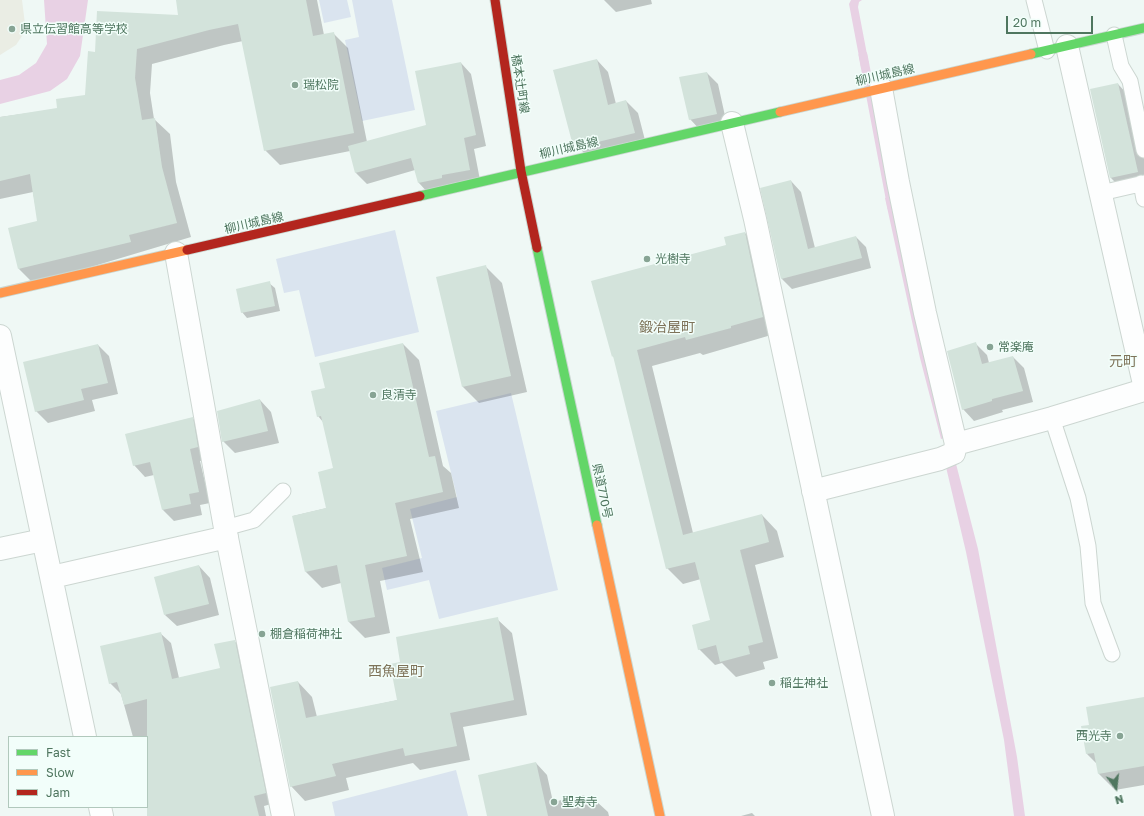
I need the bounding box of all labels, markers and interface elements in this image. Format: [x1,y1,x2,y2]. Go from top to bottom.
scale bar [1008,8,1095,34]
text: 20 m [1013,15,1041,30]
place label: 県立伝習館高等学校 [20,22,128,36]
marker: 県立伝習館高等学校 [7,24,17,34]
street label: 橋本辻町線 [508,53,532,115]
street label: 柳川城島線 [854,61,916,89]
place label: 瑞松院 [303,78,339,92]
marker: 瑞松院 [290,80,300,90]
street label: 柳川城島線 [538,134,600,162]
street label: 柳川城島線 [223,209,285,237]
place label: 光樹寺 [655,252,691,266]
marker: 光樹寺 [642,254,652,264]
district label: 鍛冶屋町 [639,320,695,336]
place label: 常楽庵 [998,340,1034,354]
marker: 常楽庵 [985,342,995,352]
district label: 元町 [1109,354,1137,370]
place label: 良清寺 [381,388,417,402]
marker: 良清寺 [368,390,378,400]
street label: 県道770号 [589,462,615,520]
place label: 棚倉稲荷神社 [270,627,342,641]
marker: 棚倉稲荷神社 [257,629,267,639]
district label: 西魚屋町 [368,664,424,680]
place label: 稲生神社 [780,676,828,690]
marker: 稲生神社 [767,678,777,688]
place label: 西光寺 [1076,729,1112,743]
marker: 西光寺 [1115,731,1125,741]
legend [8,736,148,808]
text: Fast [46,745,71,760]
text: Slow [46,765,74,780]
north arrow [1096,768,1136,808]
text: Jam [46,785,70,800]
text: N [1114,793,1125,807]
place label: 聖寿寺 [562,795,598,809]
marker: 聖寿寺 [549,797,559,807]

